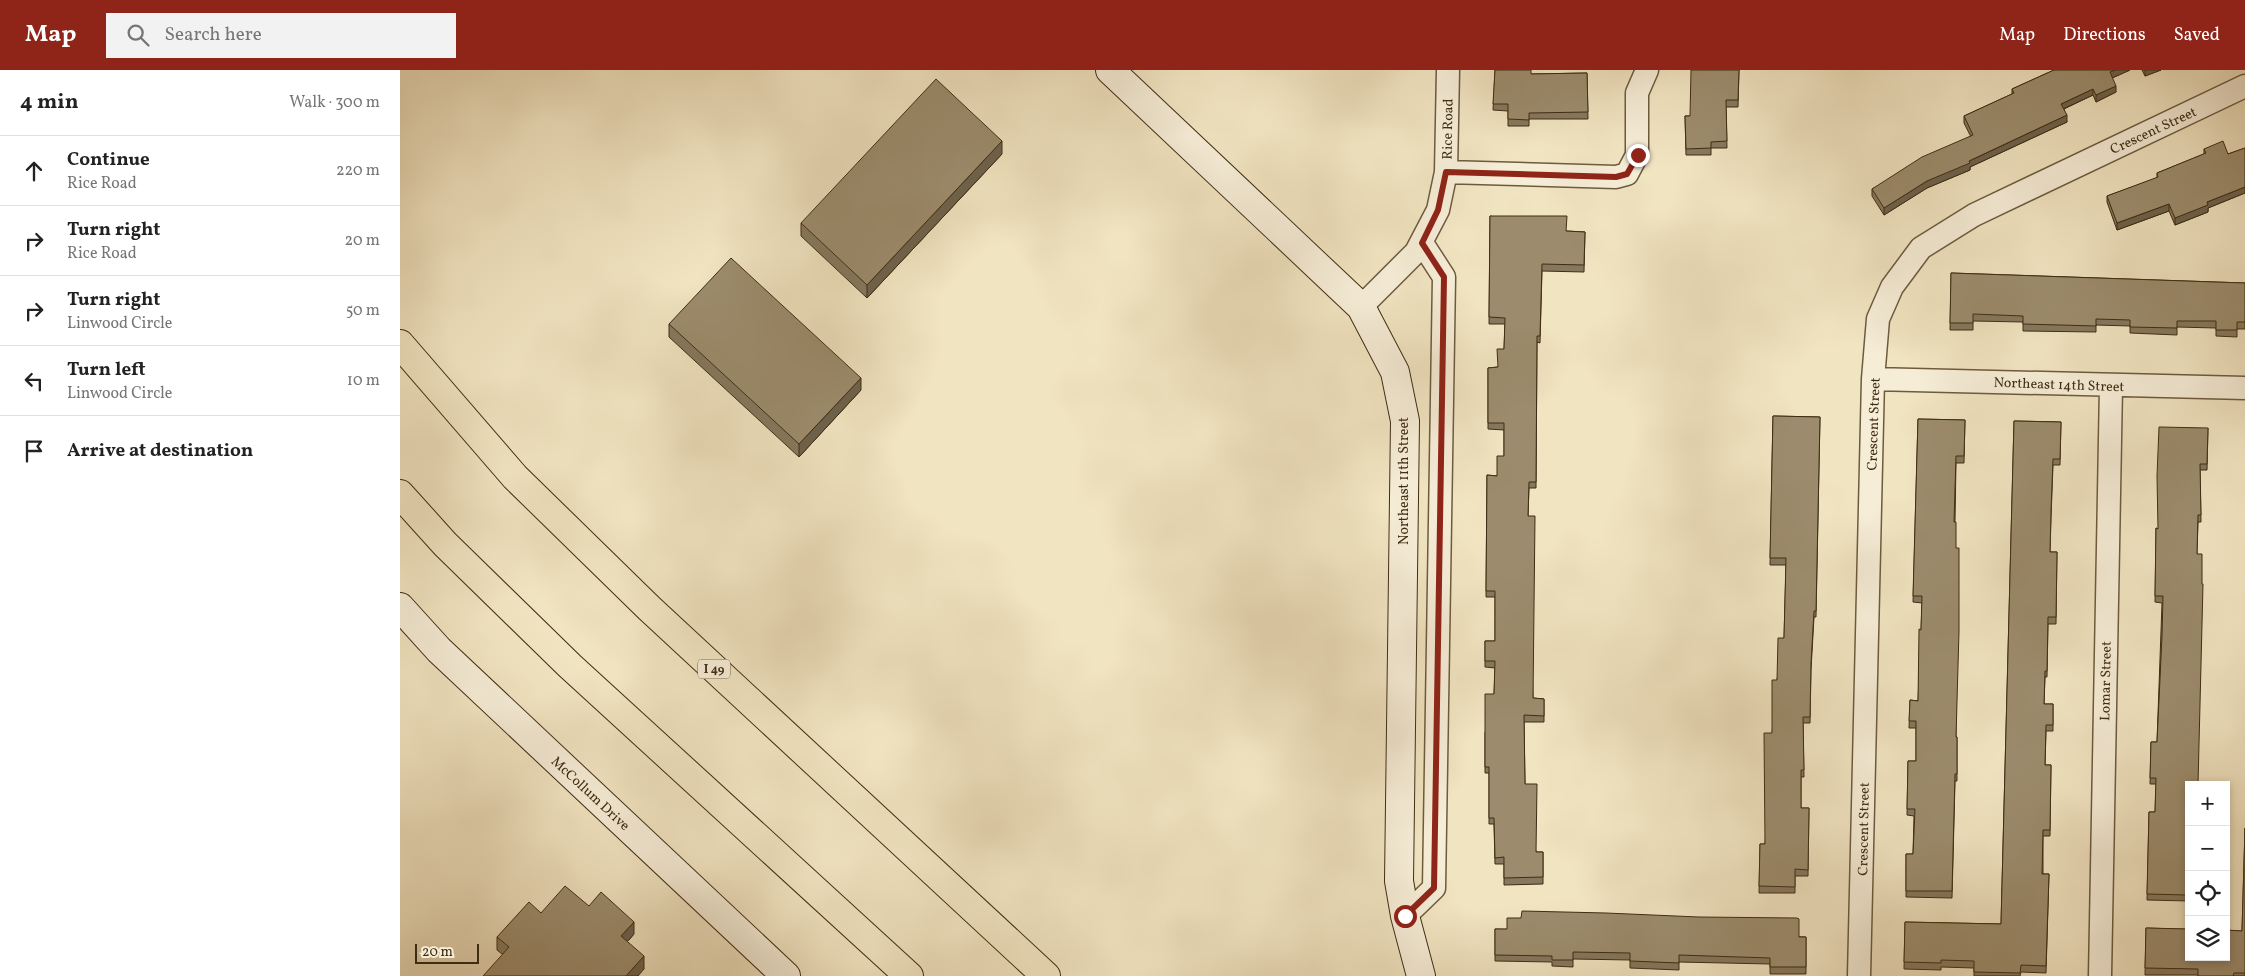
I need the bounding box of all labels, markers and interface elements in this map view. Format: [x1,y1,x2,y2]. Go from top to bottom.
search box [106,13,456,58]
text: Map [25,18,76,52]
icon: search [124,21,152,49]
text: Search here [164,22,262,48]
text: Map [1999,23,2035,48]
text: Directions [2063,23,2146,48]
text: Saved [2174,23,2220,48]
text: 4 min [20,88,79,117]
text: Walk · 300 m [289,92,380,114]
street label: Rice Road [1438,98,1459,160]
street label: Crescent Street [2107,103,2200,160]
route end [1627,144,1650,167]
text: Continue [67,147,150,173]
icon: ahead [20,157,48,185]
text: 220 m [336,160,380,182]
text: Rice Road [67,173,137,195]
text: Turn right [67,217,160,243]
icon: right [20,227,48,255]
text: 20 m [345,230,380,252]
text: Rice Road [67,243,137,265]
text: Turn right [67,287,160,313]
icon: right [20,297,48,325]
text: 50 m [346,300,380,322]
text: Linwood Circle [67,313,172,335]
text: Turn left [67,357,146,383]
icon: left [20,367,48,395]
text: 10 m [347,370,380,392]
street label: Northeast 14th Street [1993,374,2125,397]
street label: Crescent Street [1863,377,1886,471]
text: Linwood Circle [67,383,172,405]
street label: Northeast 11th Street [1395,417,1414,545]
icon: arrive [20,437,48,465]
text: Arrive at destination [67,438,253,464]
street label: Lomar Street [2096,641,2117,721]
road number: I 49 [698,660,730,678]
street label: McCollum Drive [547,753,634,836]
map controls [2185,781,2230,961]
button: + [2185,781,2230,826]
street label: Crescent Street [1854,782,1875,876]
button: − [2185,826,2230,871]
button: locate [2185,871,2230,916]
route start [1394,905,1417,928]
button: layers [2185,916,2230,961]
scale bar [415,941,479,964]
text: 20 m [422,943,453,962]

